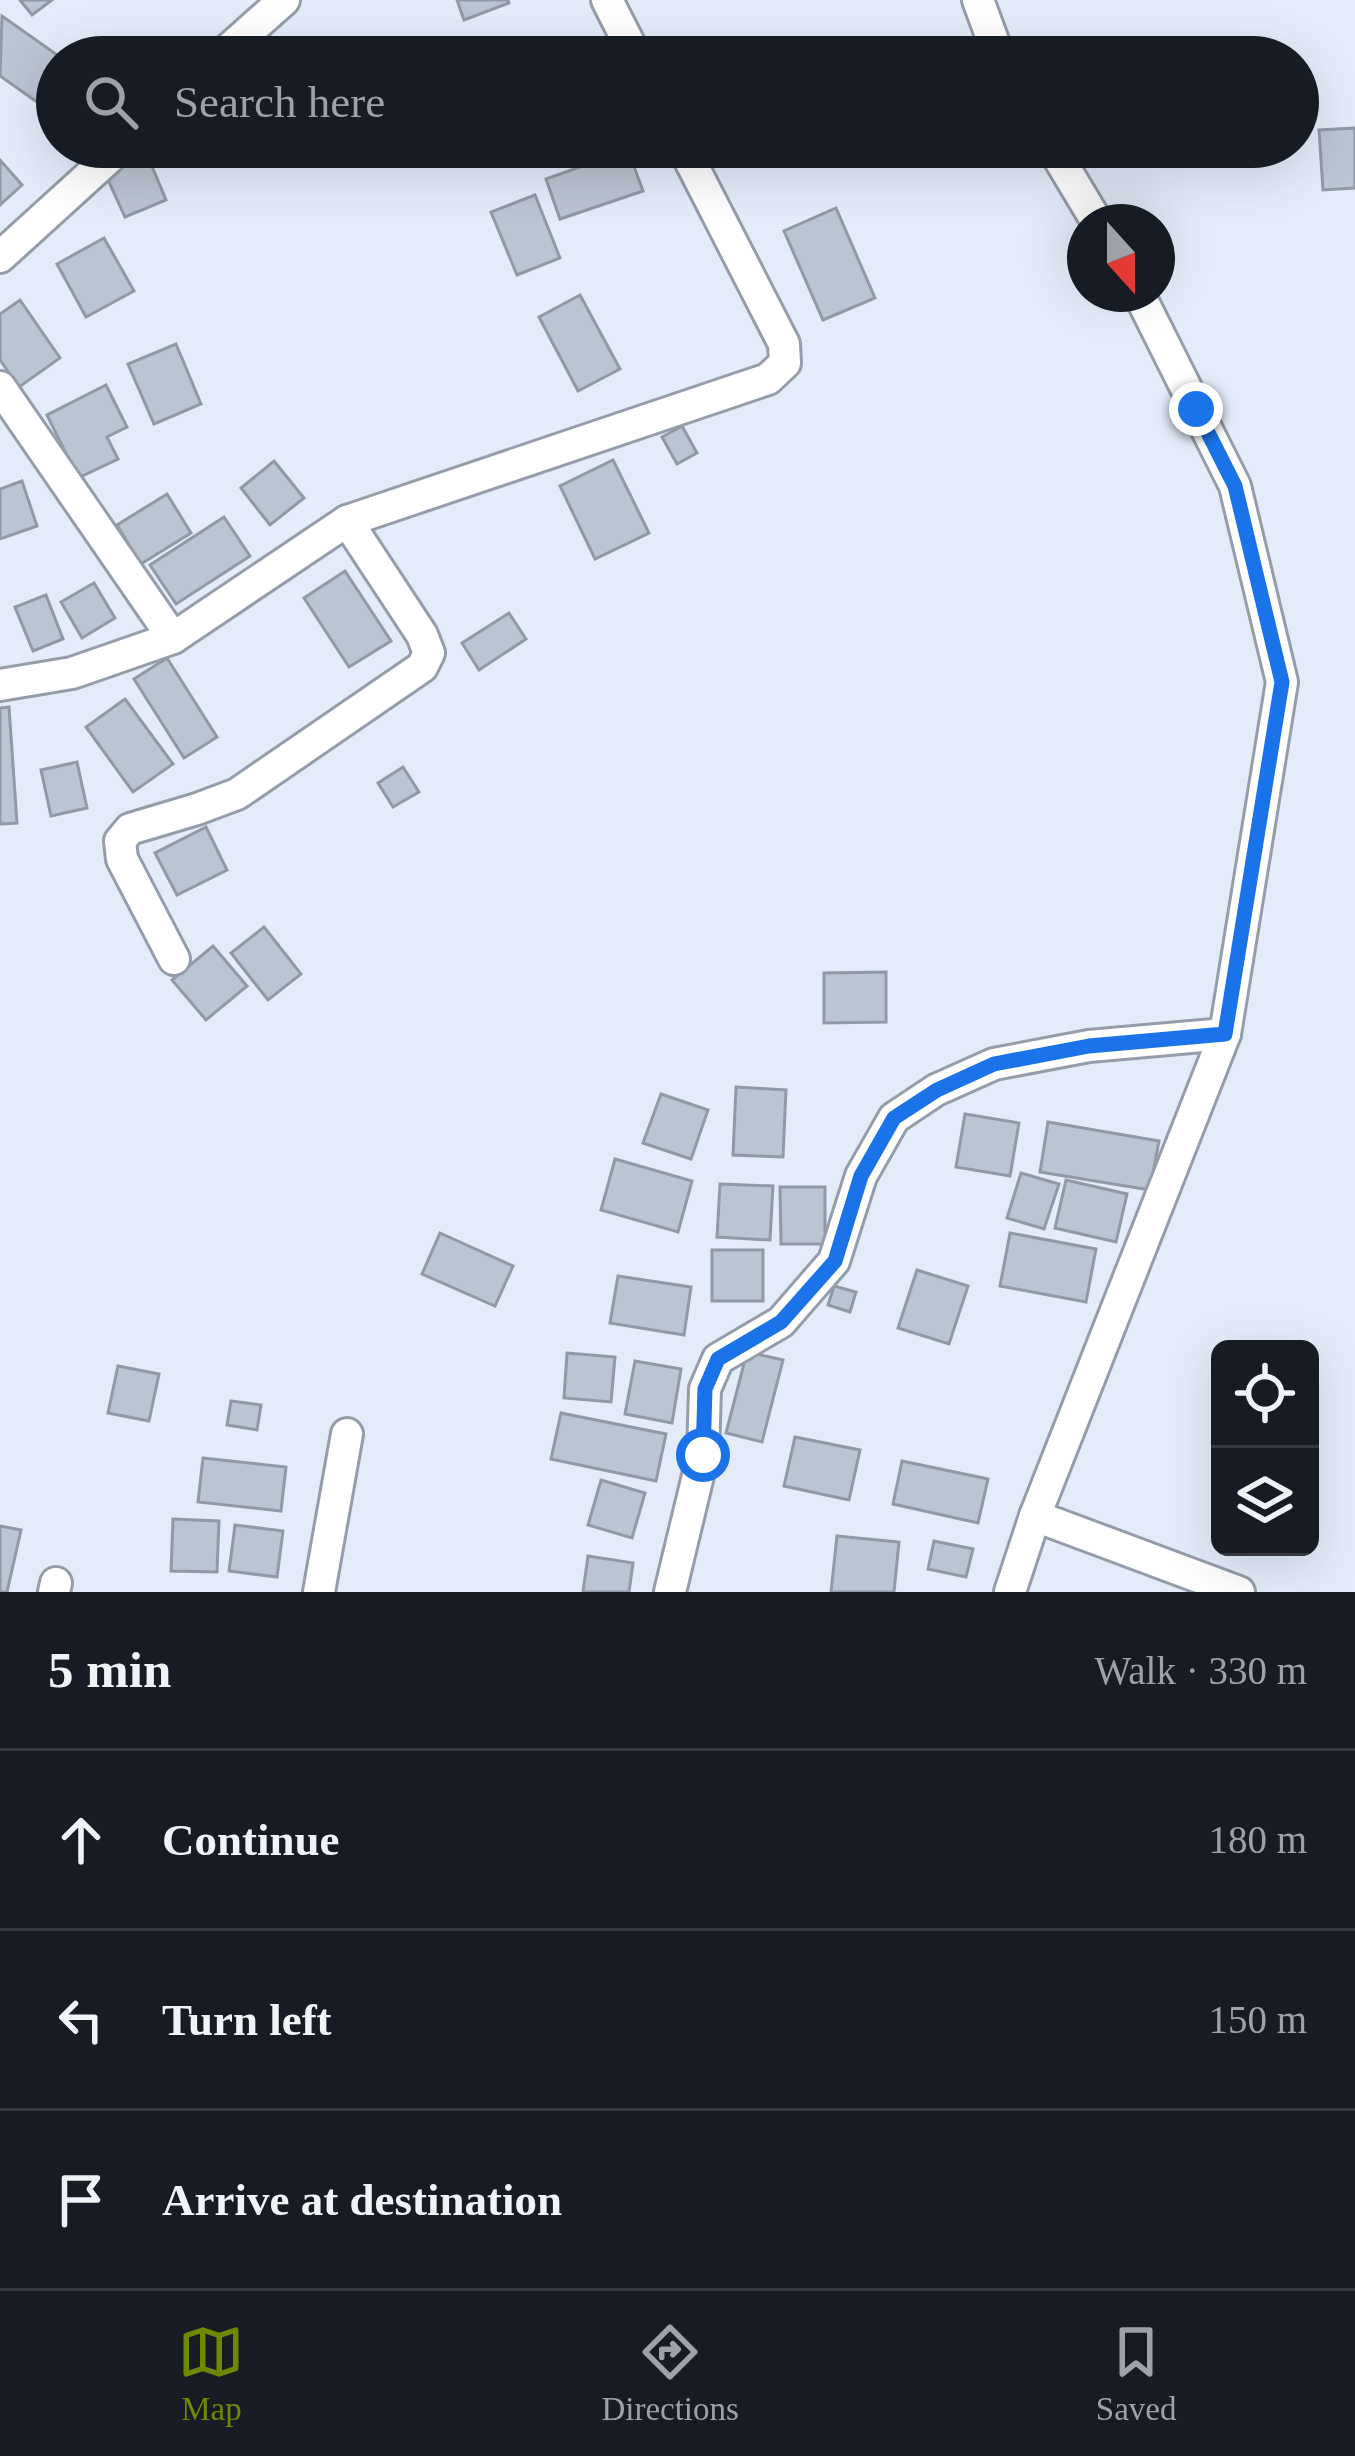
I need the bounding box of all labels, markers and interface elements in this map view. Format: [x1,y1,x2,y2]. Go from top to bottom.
search box [36,36,1319,168]
icon: search [78,69,144,135]
text: Search here [174,77,385,127]
north arrow [1067,204,1175,312]
route end [1169,382,1223,436]
map controls [1211,1340,1319,1556]
button: locate [1211,1340,1319,1448]
route start [676,1428,730,1482]
button: layers [1211,1448,1319,1556]
text: 5 min [48,1642,171,1698]
text: Walk · 330 m [1095,1649,1307,1692]
icon: ahead [48,1807,114,1873]
text: Continue [162,1815,340,1865]
text: 180 m [1208,1818,1307,1861]
icon: left [48,1987,114,2053]
text: Turn left [162,1995,332,2045]
text: 150 m [1208,1998,1307,2041]
icon: arrive [48,2167,114,2233]
text: Arrive at destination [162,2175,562,2225]
tab: Map [178,2319,244,2428]
tab: Directions [601,2319,739,2428]
tab: Saved [1096,2319,1177,2428]

